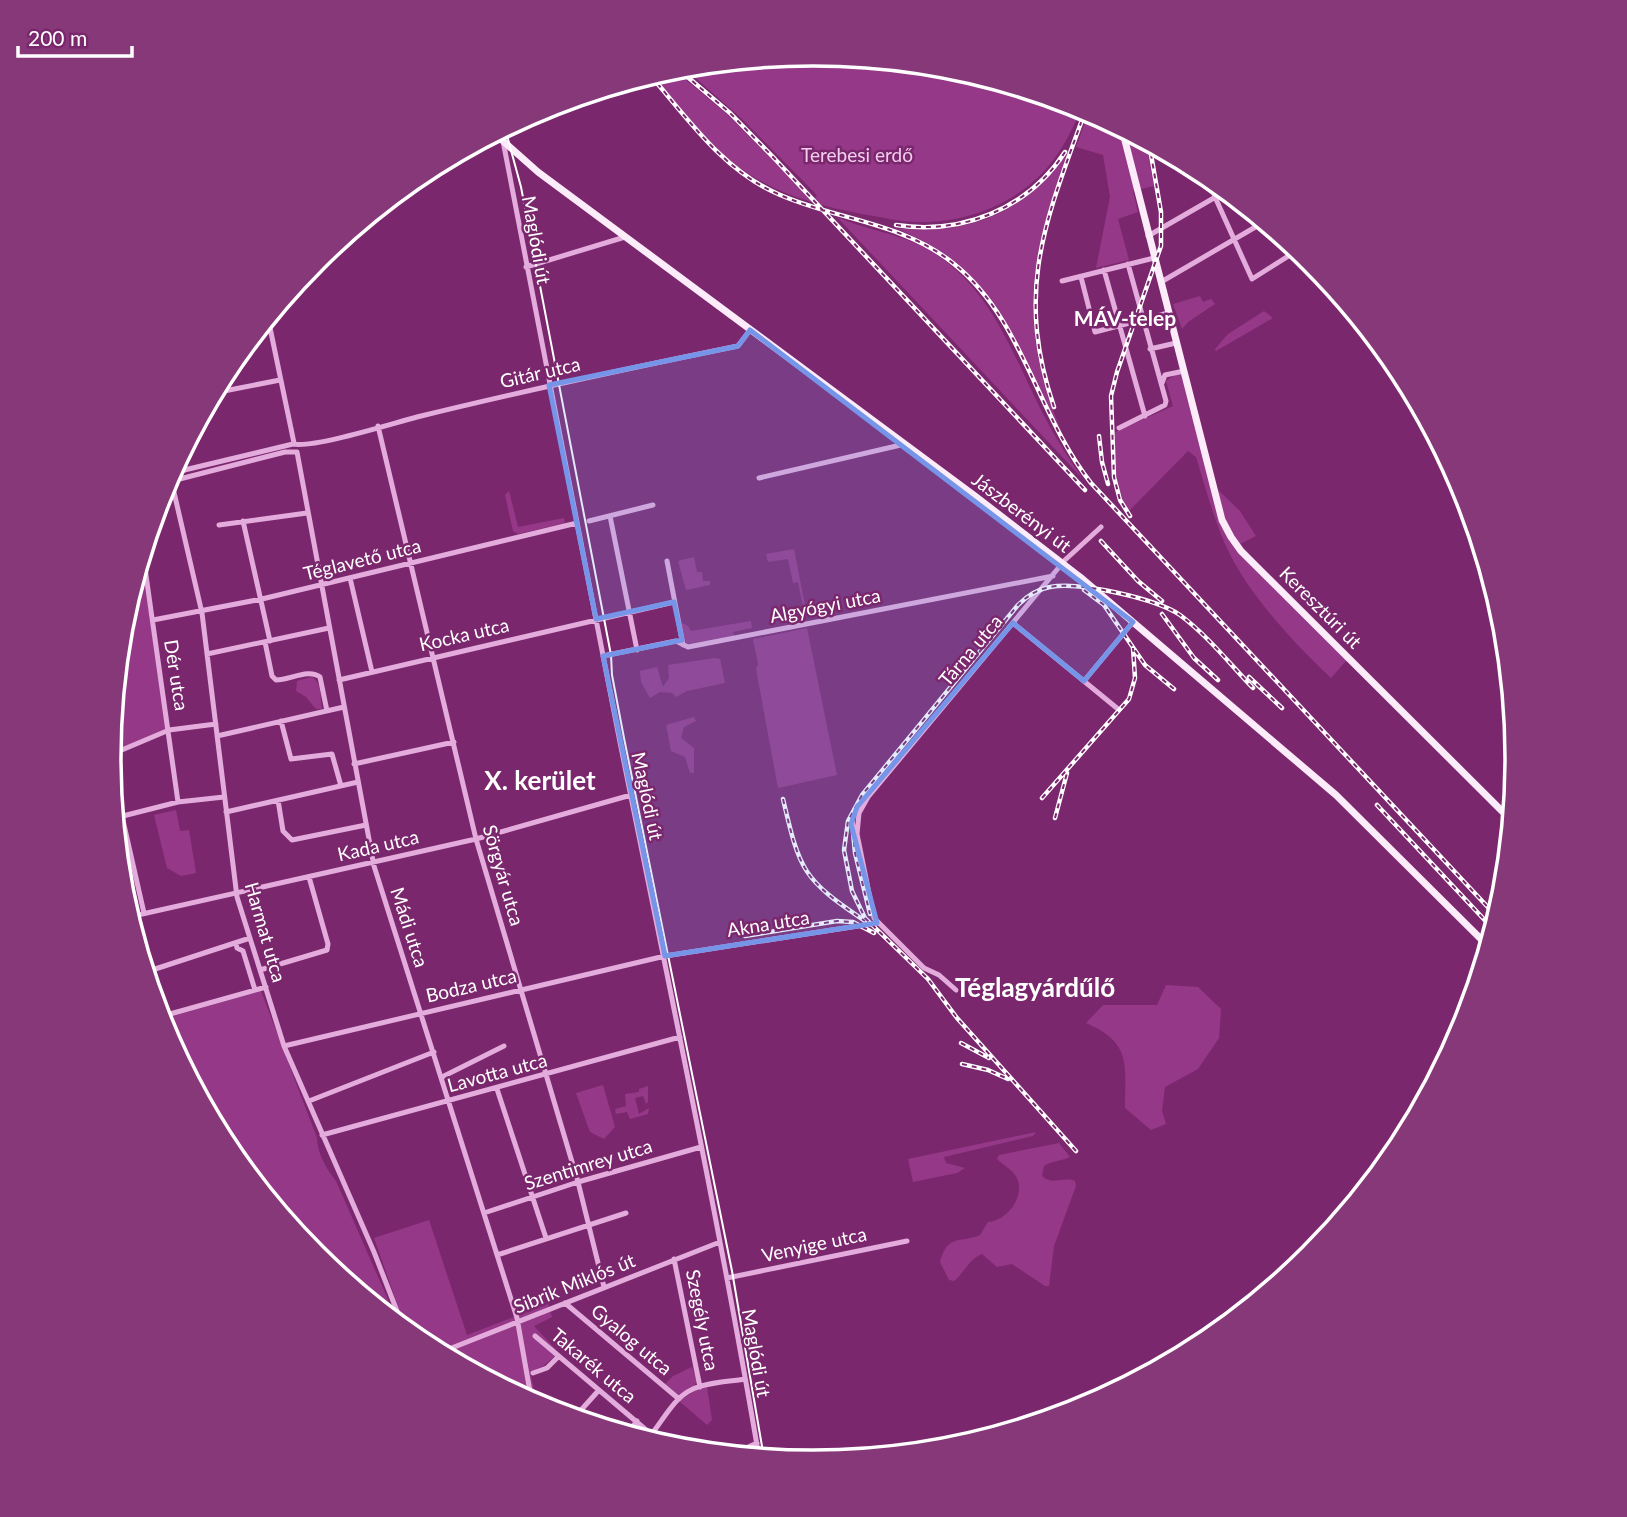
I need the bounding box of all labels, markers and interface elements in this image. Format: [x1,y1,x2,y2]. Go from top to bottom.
scale bar [18,14,131,58]
text: 200 m [28,25,87,50]
park label: Terebesi erdő [801,143,913,166]
street label: Maglódi út [518,194,556,286]
district label: MÁV-telep [1074,305,1176,330]
street label: Gitár utca [498,352,582,392]
street label: Jászberényi út [968,467,1076,557]
street label: Téglavető utca [301,533,423,585]
street label: Keresztúri út [1275,561,1367,653]
street label: Algyógyi utca [768,583,882,627]
street label: Tárna utca [933,610,1007,690]
street label: Kocka utca [417,612,511,656]
street label: Dér utca [160,638,194,712]
street label: Maglódi út [627,750,669,842]
district label: X. kerület [484,764,596,796]
street label: Sörgyár utca [479,822,529,928]
street label: Kada utca [335,824,421,866]
street label: Harmat utca [241,879,291,985]
street label: Mádi utca [386,884,434,970]
street label: Akna utca [725,905,811,941]
street label: Bodza utca [423,963,519,1007]
district label: Téglagyárdűlő [955,971,1115,1003]
street label: Lavotta utca [445,1048,549,1096]
street label: Szentimrey utca [521,1134,655,1194]
street label: Venyige utca [759,1222,869,1266]
street label: Sibrik Miklós út [510,1248,638,1318]
street label: Szegély utca [682,1267,724,1373]
street label: Gyalog utca [587,1299,677,1379]
street label: Maglódi út [738,1307,776,1399]
street label: Takarék utca [547,1323,641,1407]

